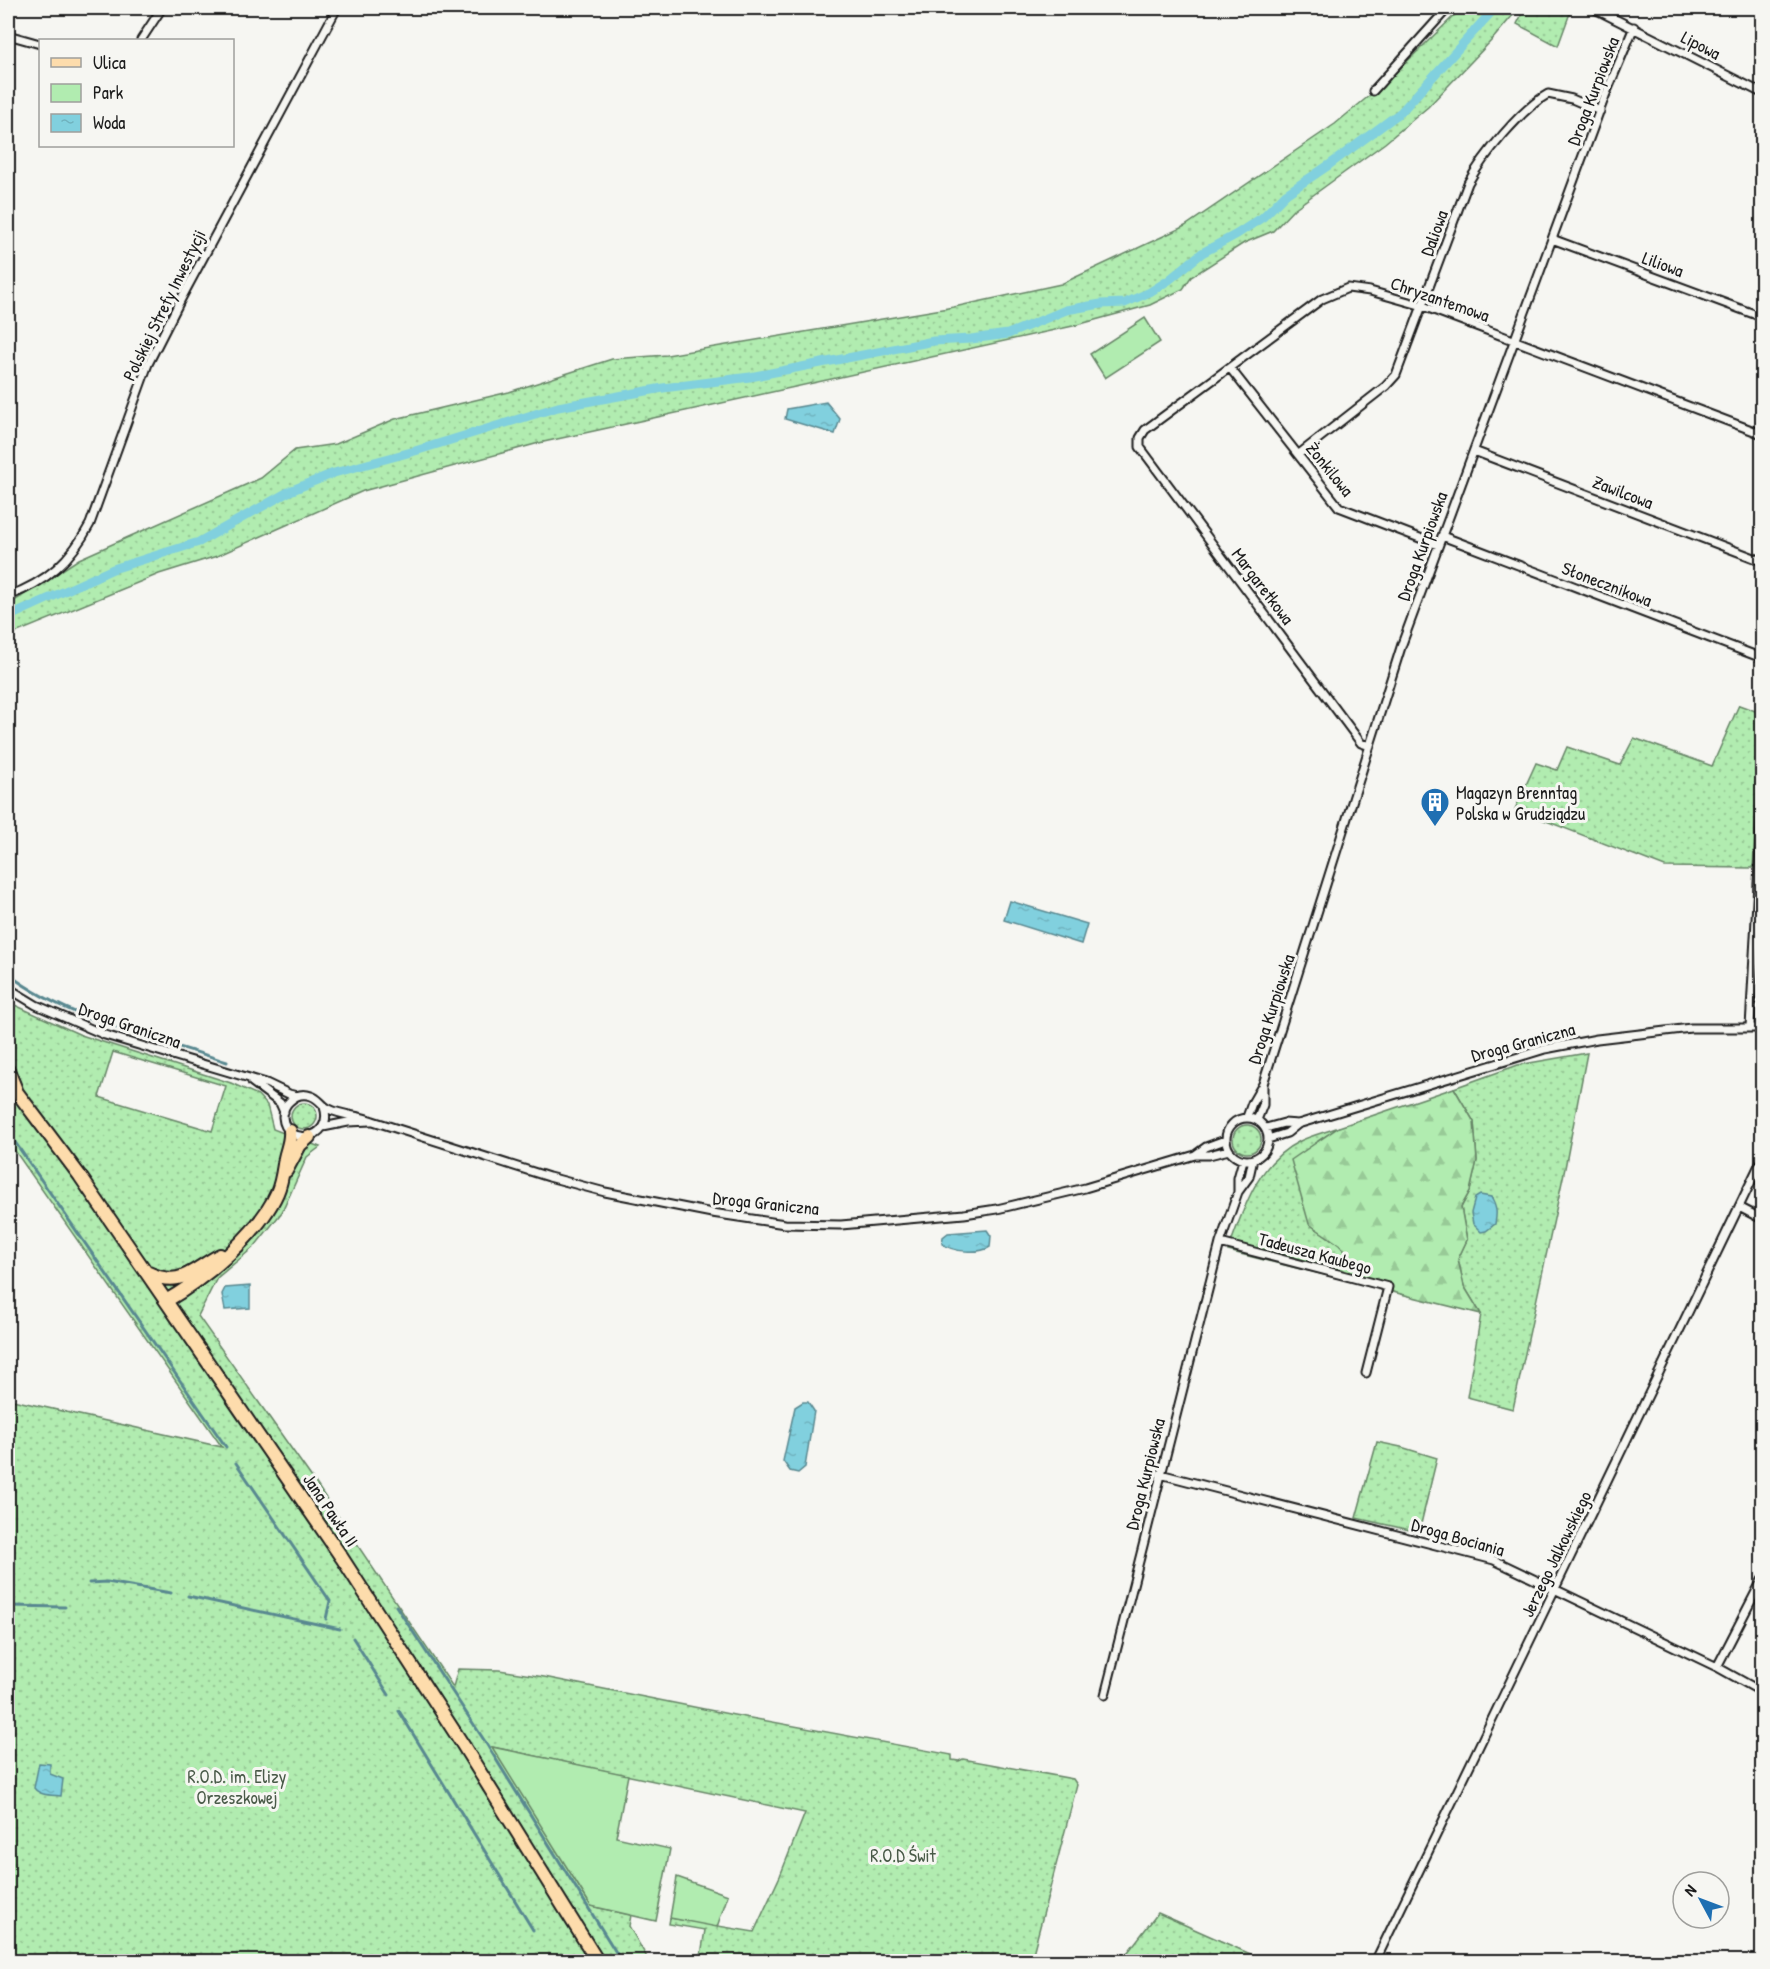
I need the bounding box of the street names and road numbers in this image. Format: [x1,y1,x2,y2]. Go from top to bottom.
street label: Lipowa [1677,25,1725,65]
street label: Droga Kurpiowska [1561,33,1625,149]
street label: Daliowa [1414,207,1454,259]
street label: Polskiej Strefy Inwestycji [117,225,211,385]
street label: Liliowa [1639,245,1687,283]
street label: Chryzantemowa [1387,270,1493,328]
street label: Żonkilowa [1300,436,1360,502]
street label: Zawilcowa [1589,469,1657,515]
street label: Droga Kurpiowska [1391,488,1453,604]
street label: Margaretkowa [1226,542,1300,630]
street label: Słonecznikowa [1558,555,1656,613]
street label: Droga Kurpiowska [1241,951,1301,1067]
street label: Droga Graniczna [76,996,184,1054]
street label: Droga Graniczna [1468,1016,1578,1068]
street label: Droga Graniczna [712,1185,820,1221]
street label: Tadeusza Kaubego [1256,1226,1374,1280]
street label: Droga Kurpiowska [1119,1416,1171,1532]
street label: Jana Pawła II [297,1468,365,1552]
street label: Jerzego Jalkowskiego [1515,1487,1597,1621]
street label: Droga Bociania [1409,1512,1507,1562]

